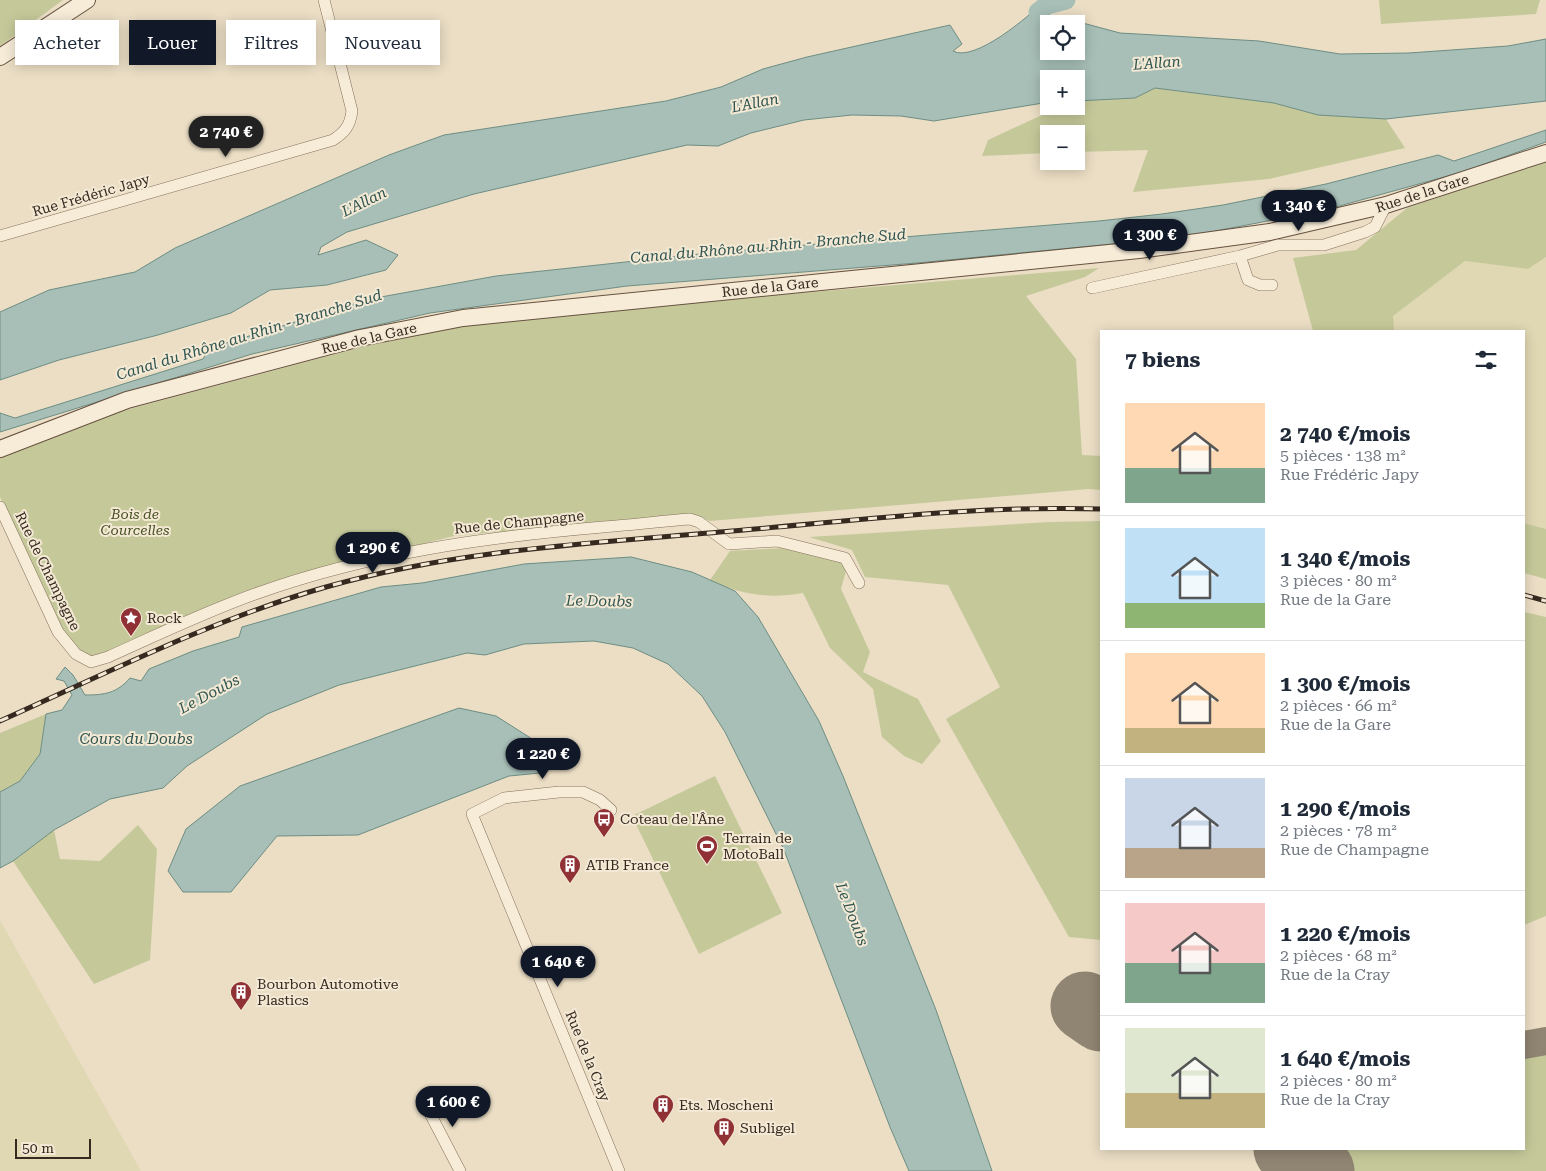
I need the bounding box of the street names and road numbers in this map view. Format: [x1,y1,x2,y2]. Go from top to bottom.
street label: Rue Frédéric Japy [30,170,152,219]
street label: Rue de la Gare [1373,170,1471,216]
street label: Rue de la Gare [721,274,819,300]
street label: Rue de la Gare [320,319,418,357]
street label: Rue de Champagne [453,507,585,537]
street label: Rue de Champagne [12,509,84,633]
street label: Rue de la Cray [563,1008,614,1104]

